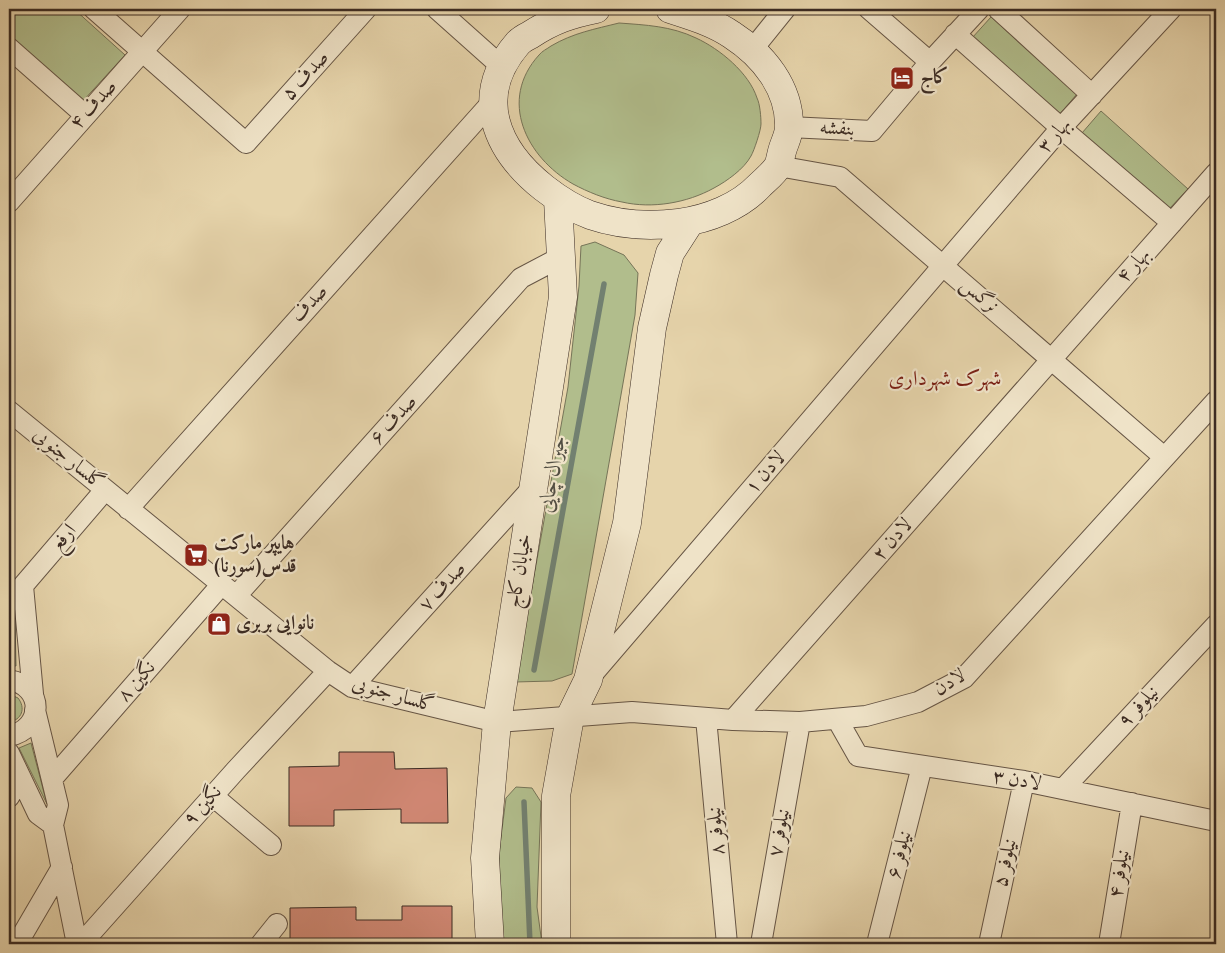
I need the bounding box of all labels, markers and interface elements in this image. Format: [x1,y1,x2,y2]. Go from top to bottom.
street label: صدف ۵ [276,45,336,107]
place label: کاج [920,64,949,95]
hotel icon: کاج [889,65,915,91]
street label: صدف ۴ [64,74,124,136]
street label: بهار ۳ [1032,112,1078,160]
street label: بنفشه [819,114,855,144]
street label: بهار ۴ [1111,242,1157,290]
street label: نرگس [954,271,1004,321]
street label: صدف [285,279,335,329]
district label: شهرک شهرداری [889,365,1001,394]
street label: صدف ۶ [364,389,424,451]
street label: گلسار جنوبی [26,421,110,497]
water label: جیرال چایی [532,433,574,515]
street label: لادن ۱ [739,445,793,501]
street label: لادن ۲ [866,512,920,568]
street label: ارفع [44,518,85,559]
place label: هایپر مارکت قدس(سورنا) [214,530,297,581]
street label: خیابان کاج [500,532,542,611]
supermarket icon: هایپر مارکت قدس(سورنا) [183,542,209,568]
street label: صدف ۷ [413,556,473,618]
place label: نانوایی بربری [236,610,315,638]
shop icon: نانوایی بربری [206,611,232,637]
street label: نگین ۸ [110,654,163,709]
street label: لادن [928,662,972,704]
street label: گلسار جنوبی [348,670,438,720]
street label: نیلوفر ۹ [1112,680,1166,734]
street label: لادن ۳ [991,763,1043,799]
street label: نگین ۹ [176,779,229,833]
street label: نیلوفر ۸ [701,805,733,857]
street label: نیلوفر ۷ [762,807,798,859]
street label: نیلوفر ۶ [881,828,919,882]
street label: نیلوفر ۵ [987,836,1025,890]
street label: نیلوفر ۴ [1102,848,1138,900]

